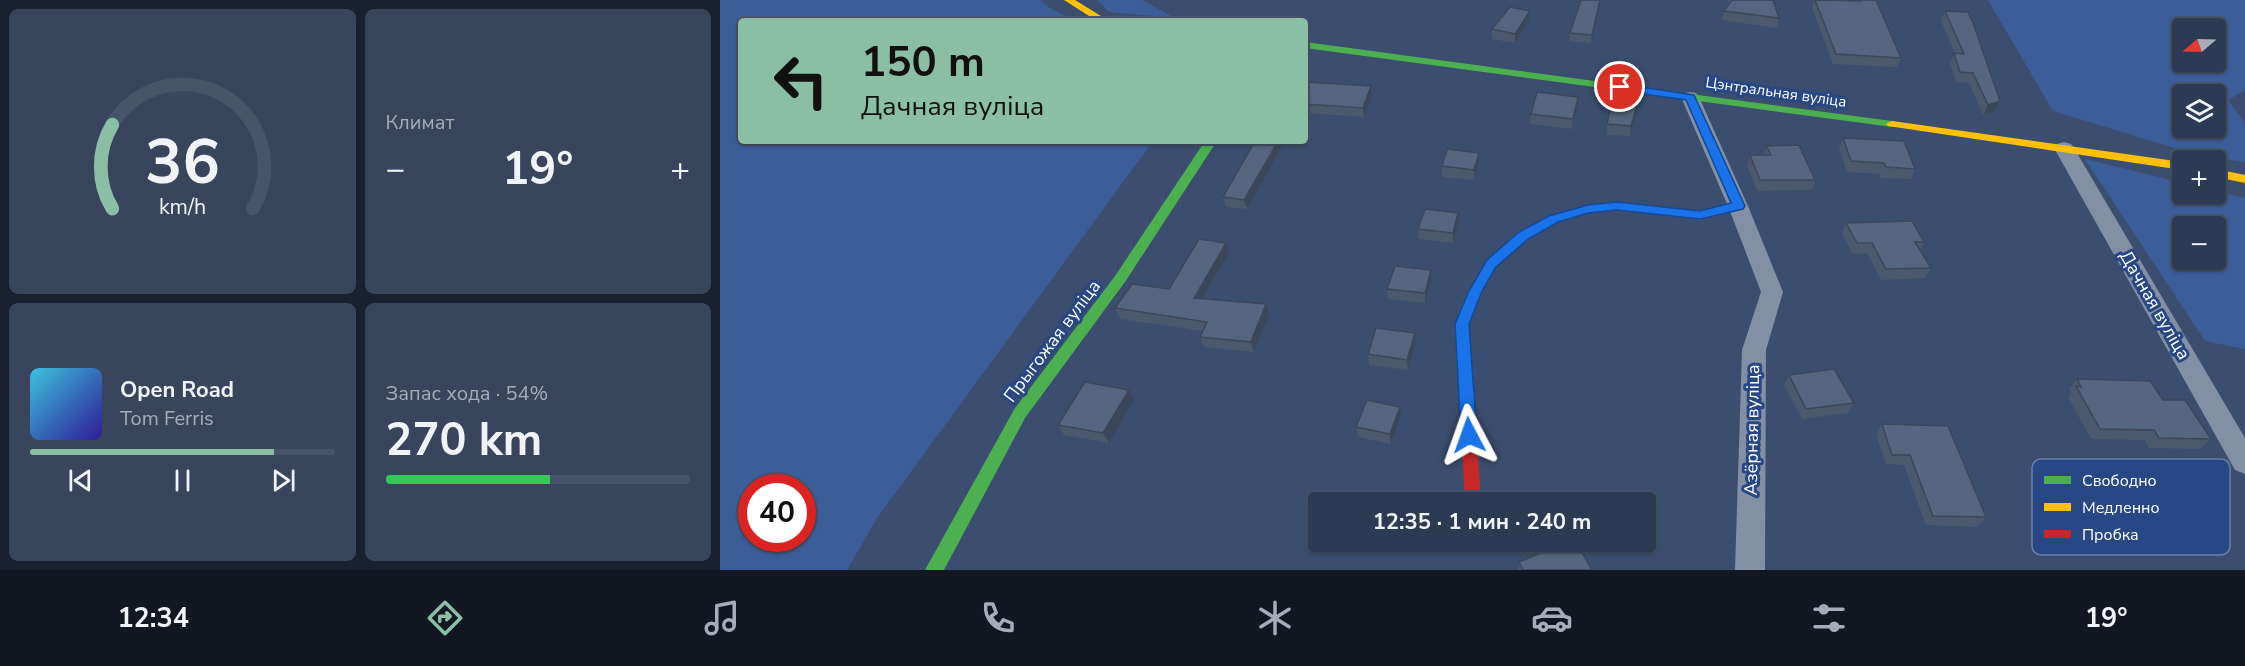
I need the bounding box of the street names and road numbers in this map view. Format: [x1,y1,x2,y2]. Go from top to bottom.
street label: Цэнтральная вуліца [1704,72,1848,112]
street label: Дачная вуліца [2114,246,2196,364]
street label: Прыгожая вуліца [998,275,1106,407]
street label: Азёрная вуліца [1739,364,1765,496]

